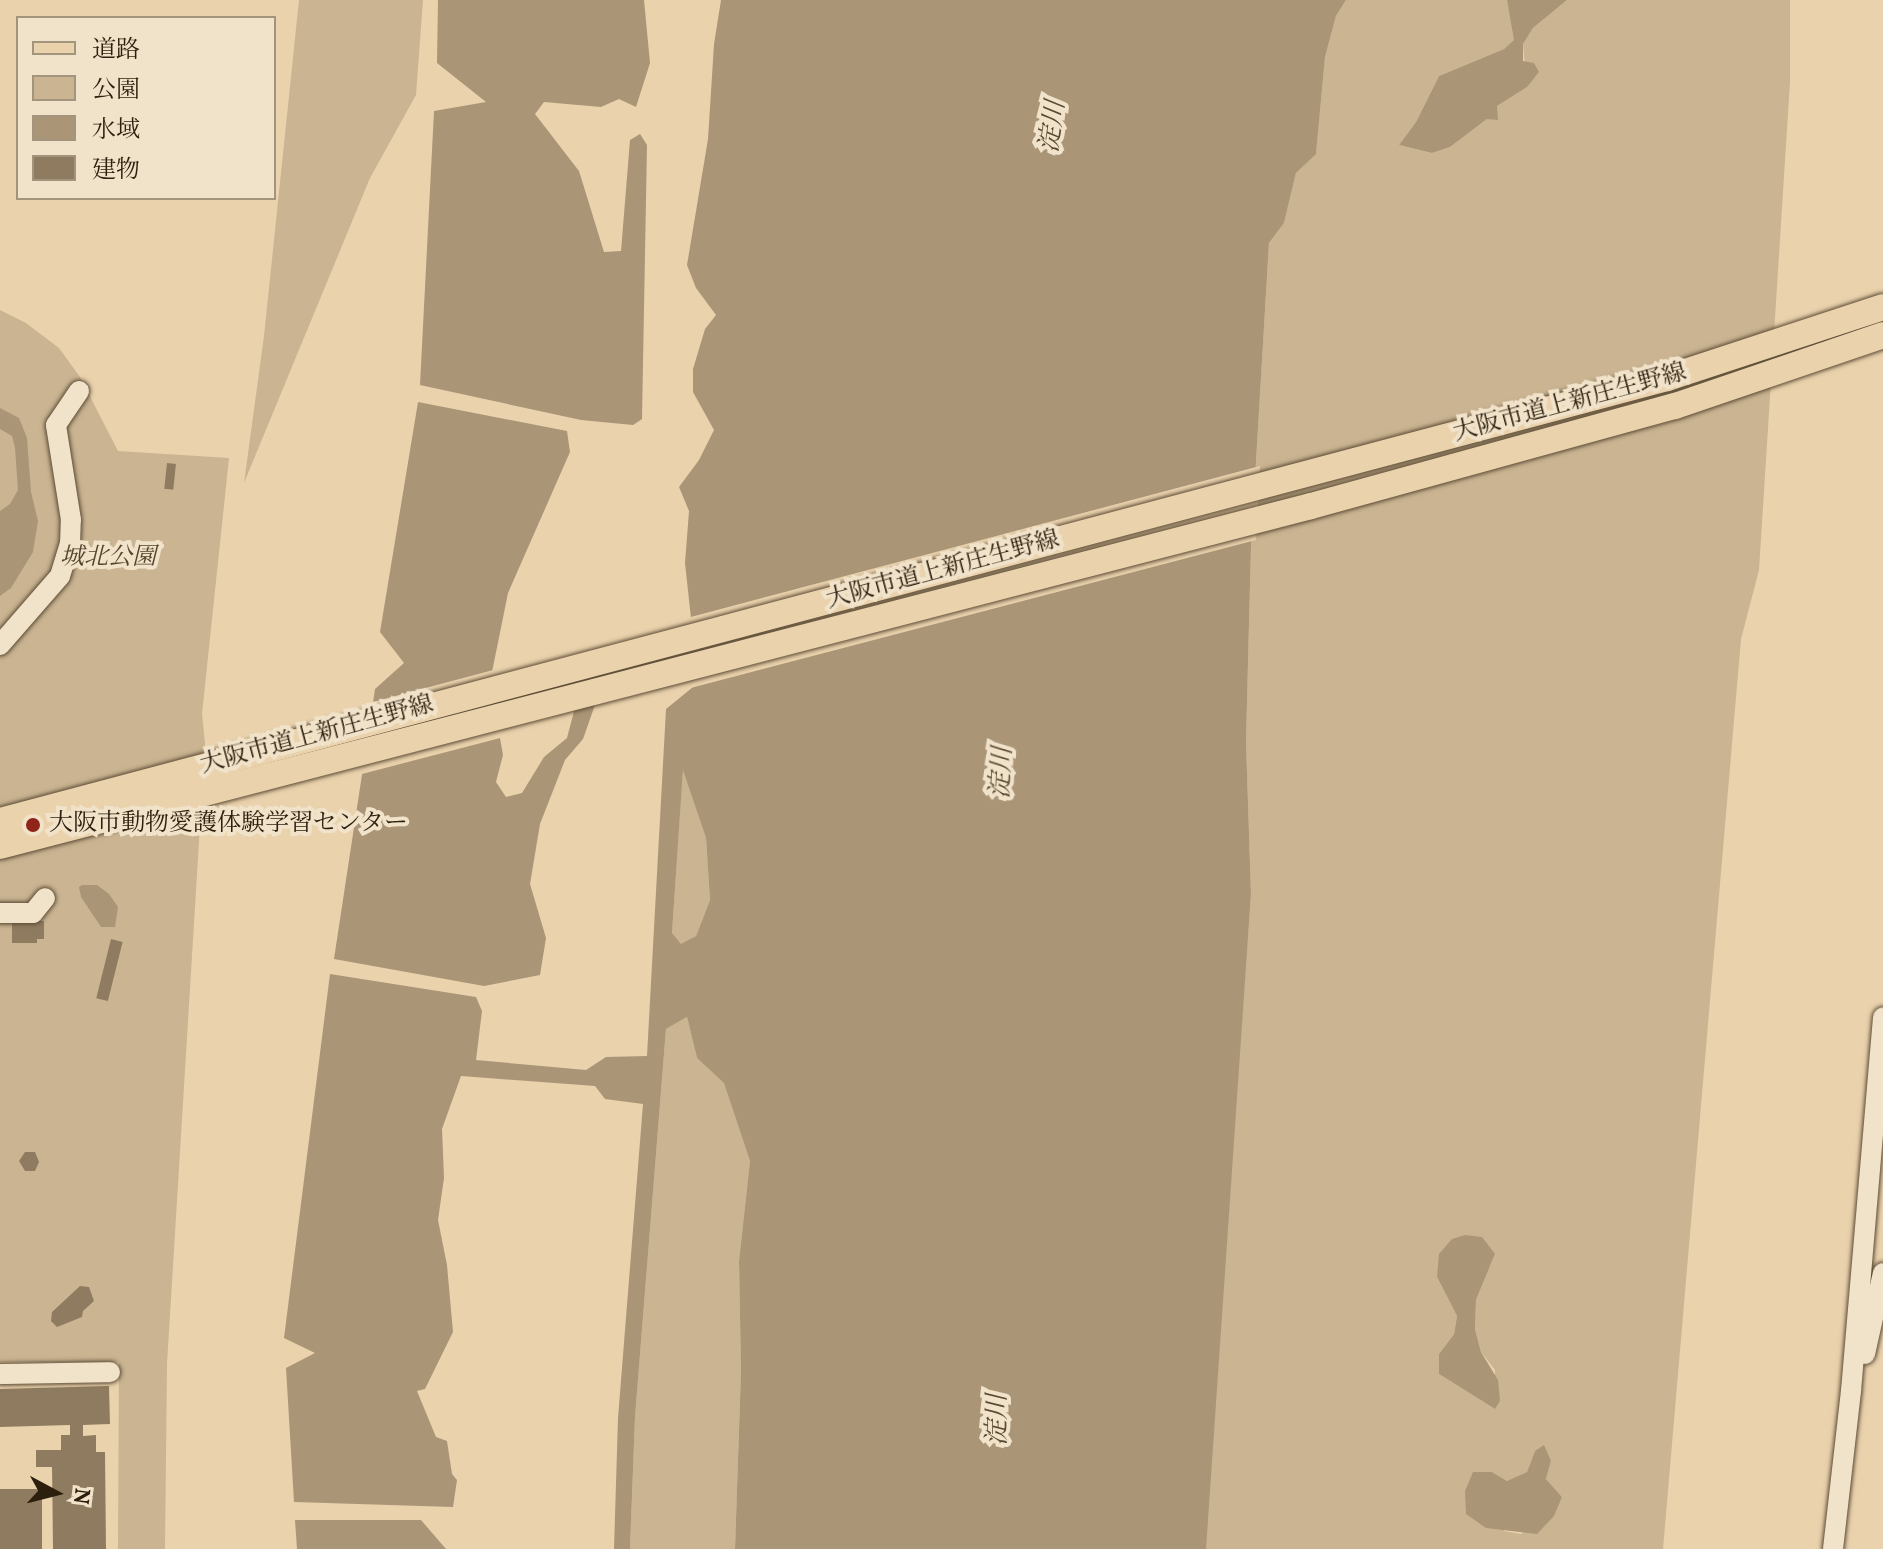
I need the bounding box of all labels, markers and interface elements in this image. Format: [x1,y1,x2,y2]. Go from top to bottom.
legend [16,16,276,200]
text: 道路 [92,34,140,68]
text: 公園 [92,74,140,108]
water label: 淀川 [1035,99,1073,155]
text: 水域 [92,114,140,148]
text: 建物 [92,154,140,188]
street label: 大阪市道上新庄生野線 [1450,359,1690,449]
street label: 大阪市道上新庄生野線 [823,526,1063,616]
park label: 城北公園 [60,545,156,573]
street label: 大阪市道上新庄生野線 [197,691,437,781]
water label: 淀川 [986,746,1020,800]
place label: 大阪市動物愛護体験学習センター [49,811,409,839]
marker: 大阪市動物愛護体験学習センター [24,816,42,834]
water label: 淀川 [983,1394,1015,1446]
north arrow [16,1453,96,1533]
text: N [64,1486,97,1506]

